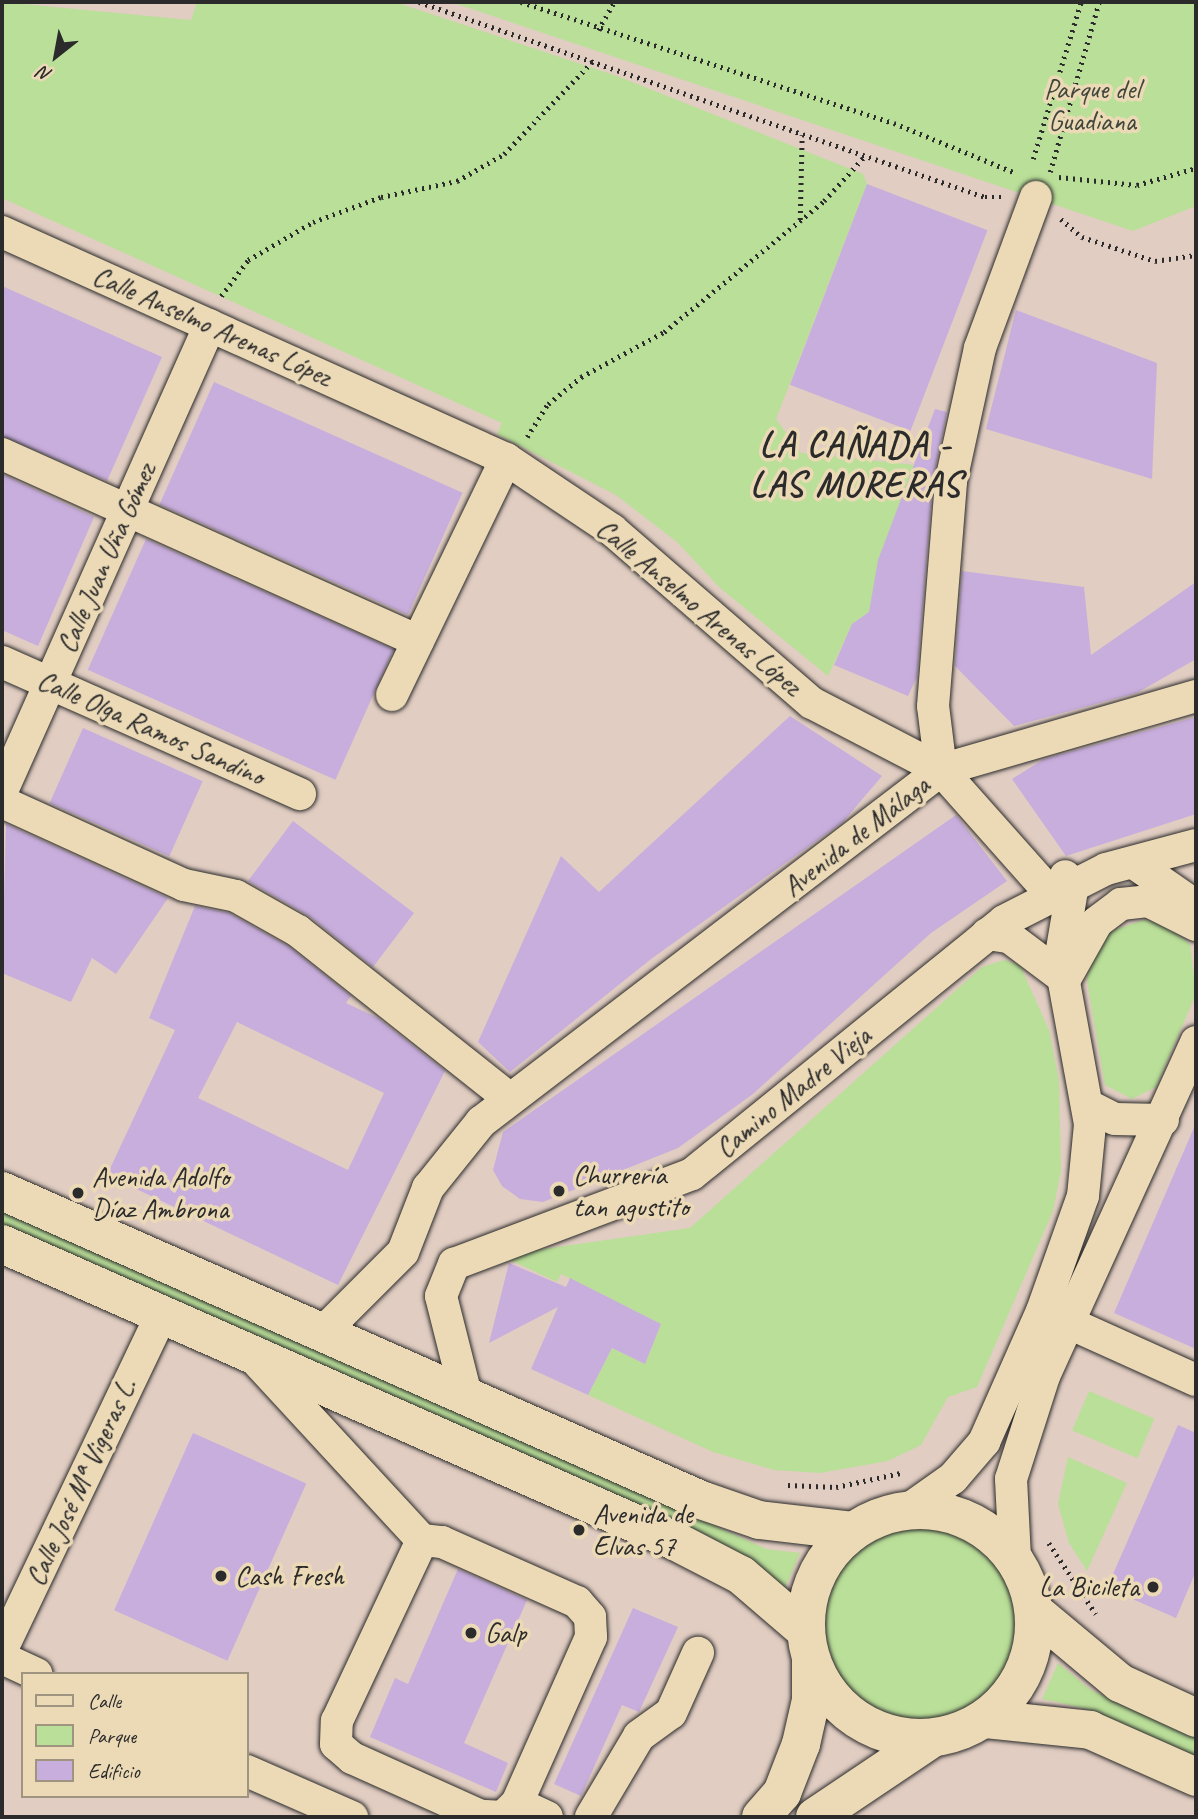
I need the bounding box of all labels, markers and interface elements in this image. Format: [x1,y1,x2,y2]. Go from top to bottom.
north arrow [21,21,91,91]
text: N [34,61,56,87]
park label: Parque del Guadiana [1044,72,1140,138]
street label: Calle Anselmo Arenas López [88,259,336,393]
district label: LA CAÑADA - LAS MORERAS [752,424,960,506]
street label: Calle Juan Uña Gómez [50,459,162,657]
street label: Calle Anselmo Arenas López [590,512,808,702]
street label: Calle Olga Ramos Sandino [32,663,270,793]
street label: Avenida de Málaga [776,768,936,904]
street label: Camino Madre Vieja [709,1019,877,1165]
place label: Churrería tan agustito [573,1158,690,1224]
place label: Avenida Adolfo Díaz Ambrona [92,1160,229,1226]
marker: Churrería tan agustito [551,1183,567,1199]
marker: Avenida Adolfo Díaz Ambrona [70,1185,86,1201]
street label: Calle José Mª Vigeras L. [18,1373,144,1591]
place label: Avenida de Elvas 57 [593,1497,692,1563]
marker: Avenida de Elvas 57 [571,1522,587,1538]
place label: Cash Fresh [235,1559,343,1593]
marker: Cash Fresh [213,1568,229,1584]
place label: La Bicileta [1037,1570,1139,1604]
marker: La Bicileta [1145,1579,1161,1595]
place label: Galp [485,1616,526,1650]
marker: Galp [463,1625,479,1641]
legend [21,1672,248,1798]
text: Calle [88,1688,121,1714]
text: Parque [88,1723,136,1749]
text: Edificio [88,1758,140,1784]

